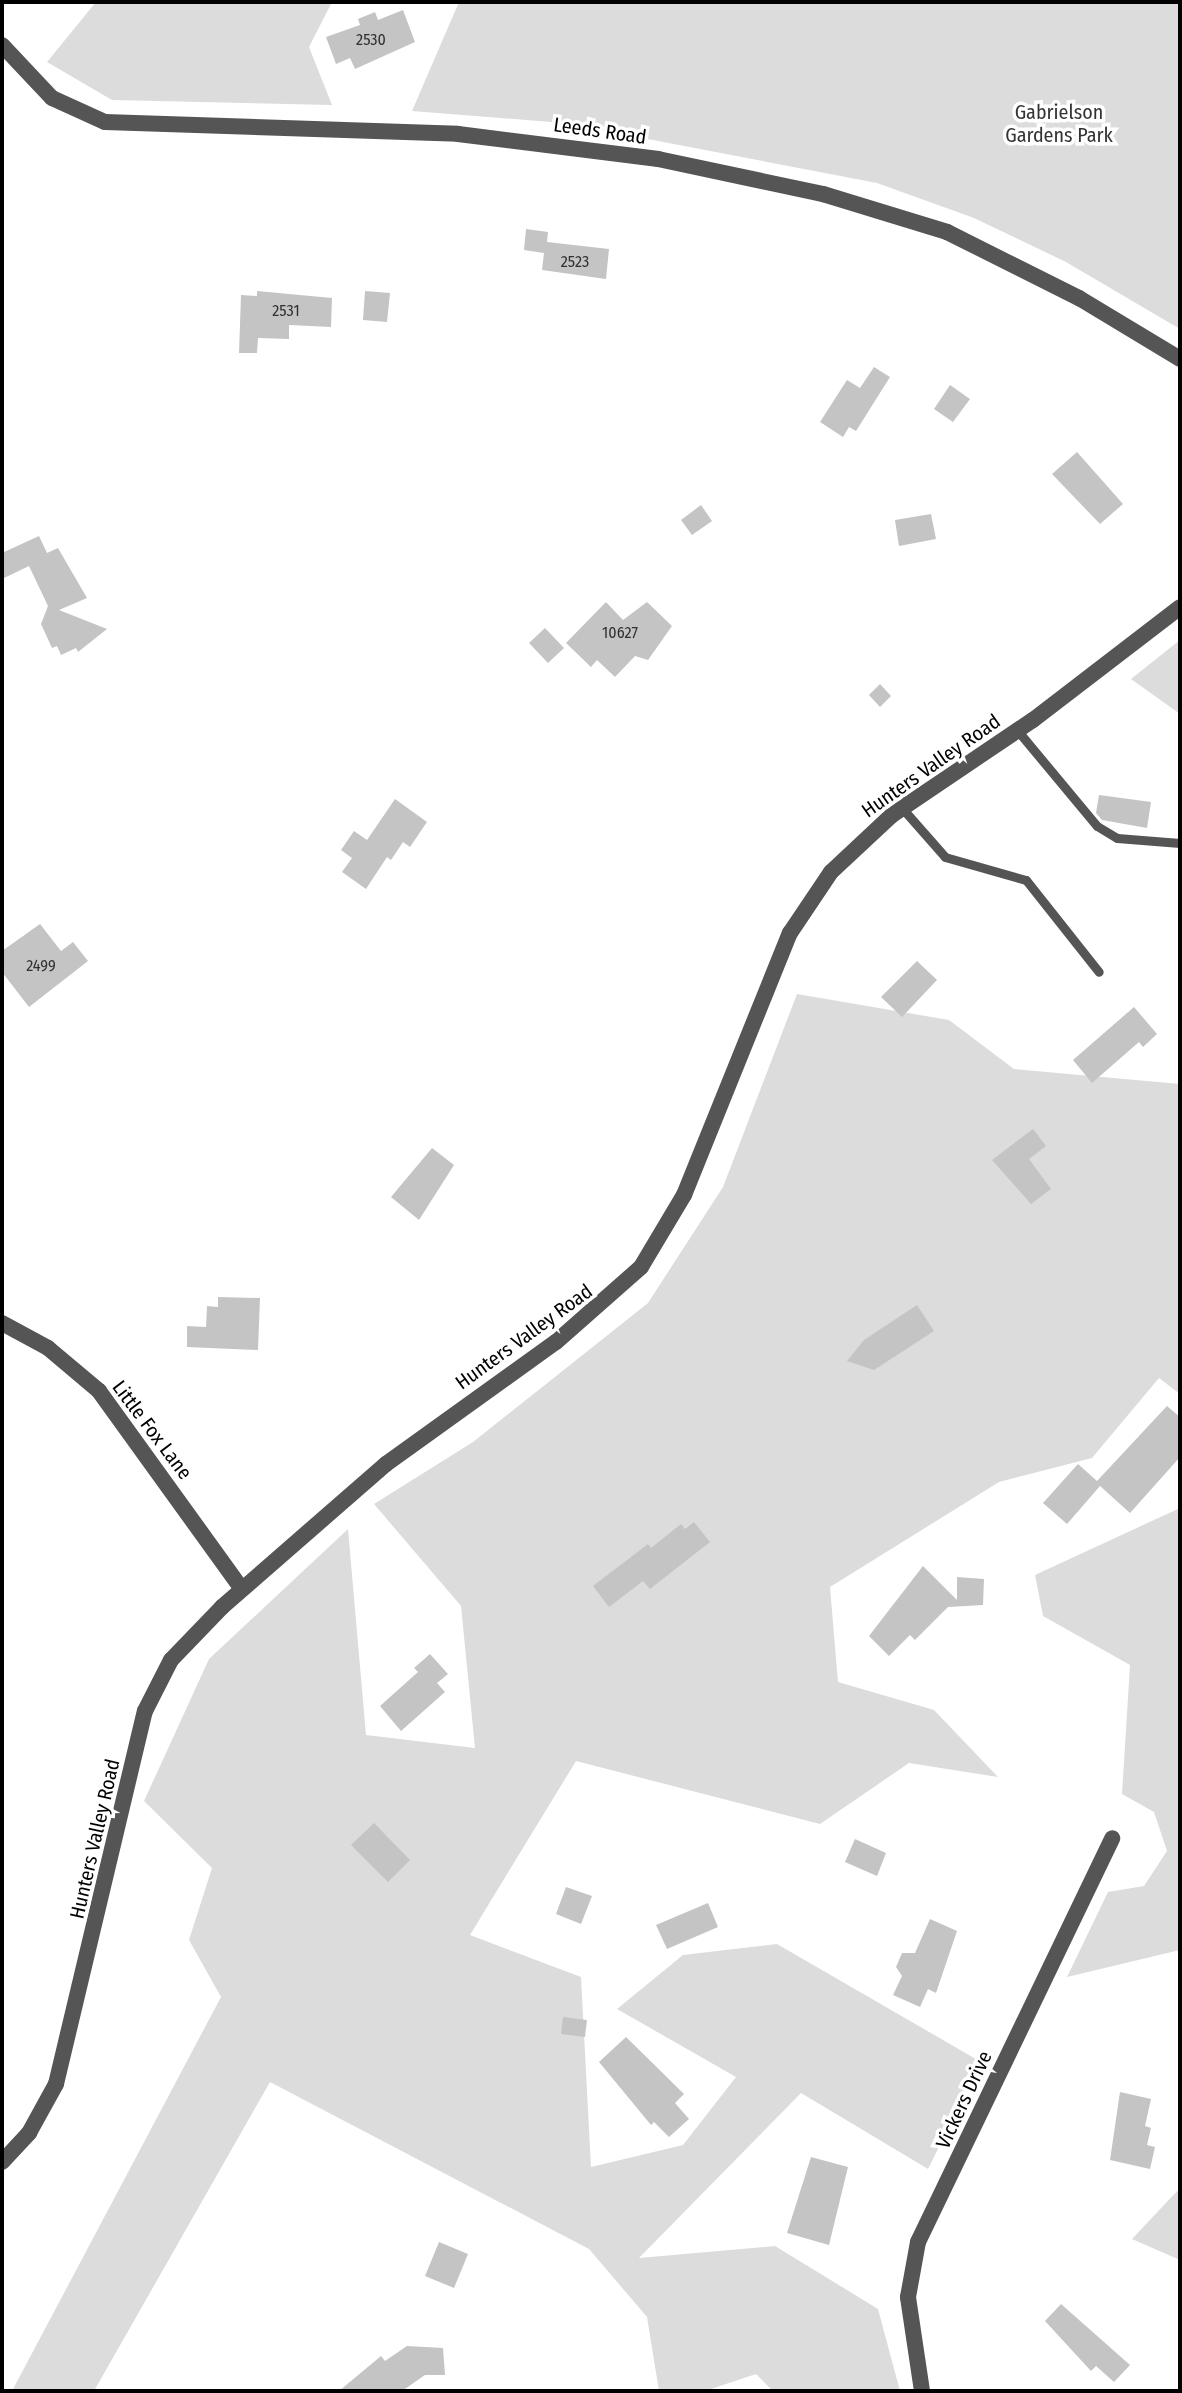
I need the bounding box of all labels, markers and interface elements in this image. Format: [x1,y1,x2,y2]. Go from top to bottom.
house number: 2530 [356,30,386,50]
park label: Gabrielson Gardens Park [1005,100,1113,147]
street label: Leeds Road [552,113,648,149]
house number: 2523 [561,252,589,272]
house number: 2531 [272,301,300,321]
house number: 10627 [602,623,638,643]
street label: Hunters Valley Road [857,709,1005,823]
house number: 2499 [26,956,56,976]
street label: Hunters Valley Road [451,1279,597,1395]
street label: Little Fox Lane [107,1376,197,1484]
street label: Hunters Valley Road [65,1757,125,1921]
street label: Vickers Drive [931,2047,997,2153]

